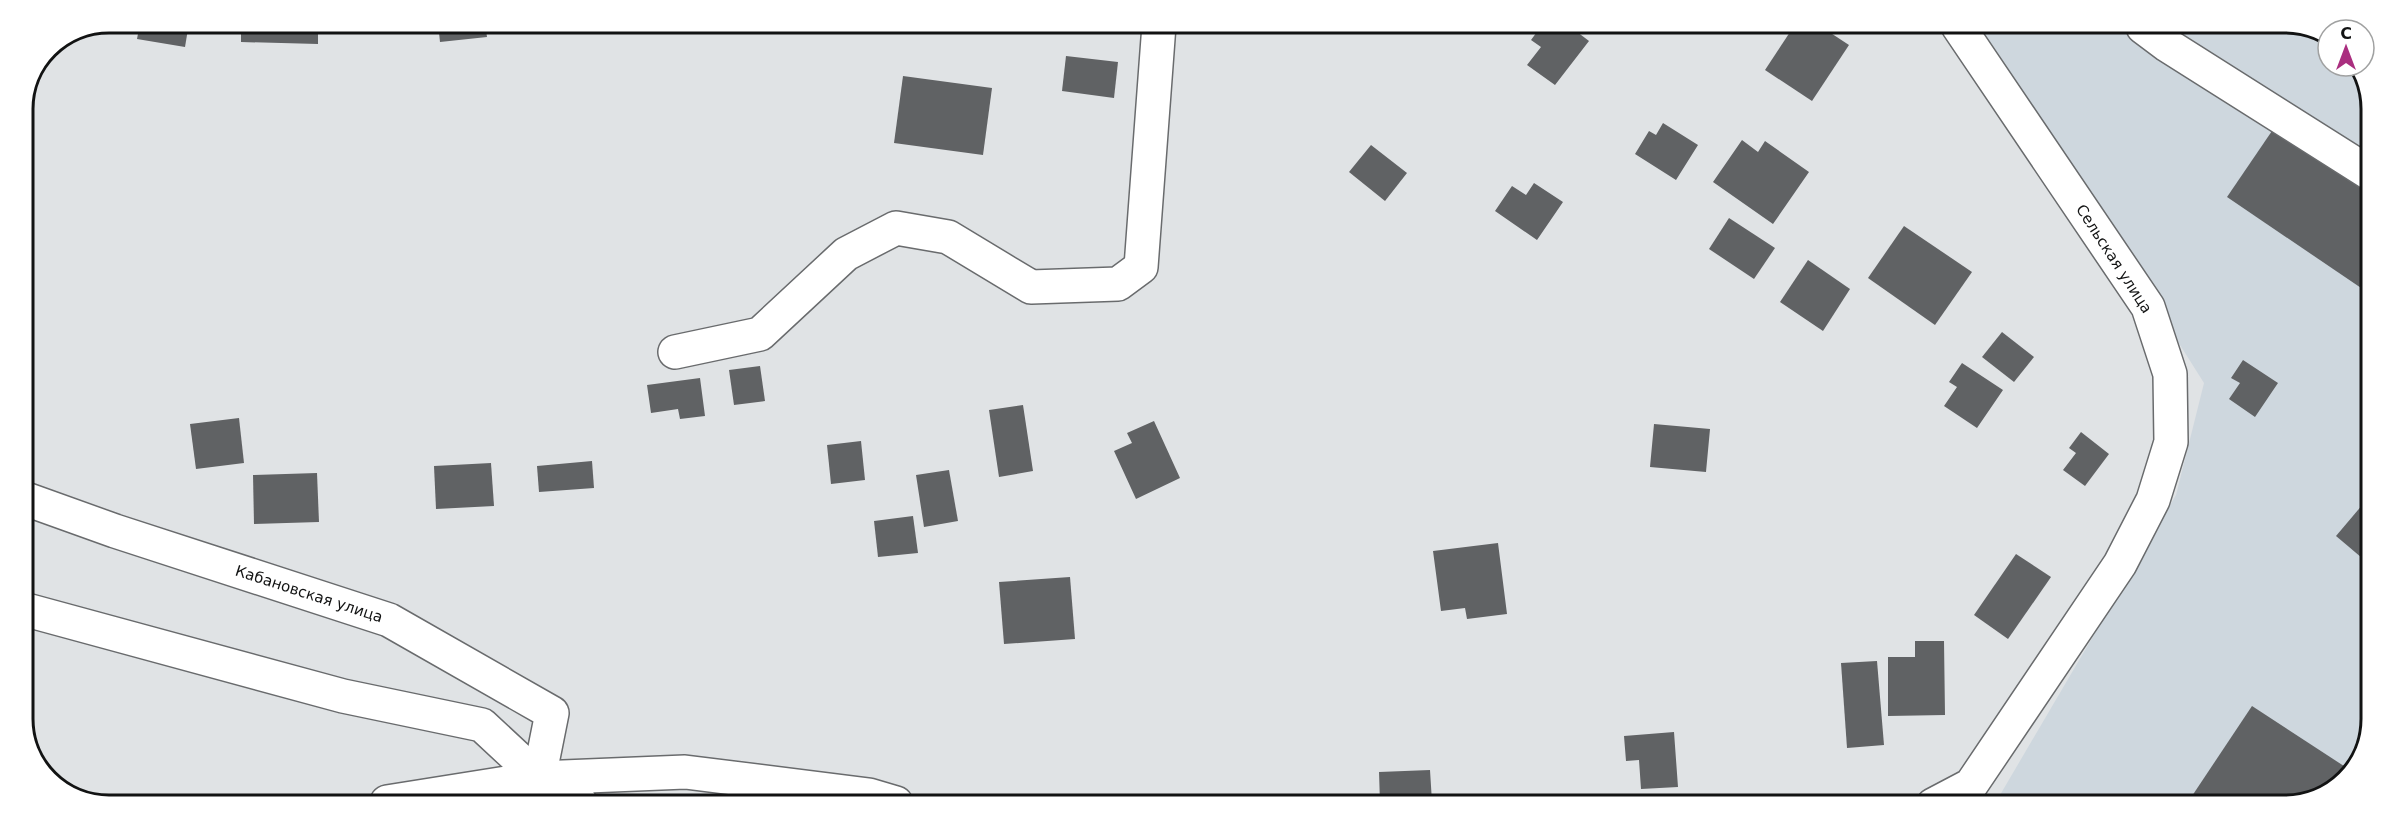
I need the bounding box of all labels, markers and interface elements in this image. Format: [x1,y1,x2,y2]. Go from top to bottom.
north arrow [2316,18,2376,78]
text: С [2340,24,2352,43]
street label: Сельская улица [2072,201,2156,317]
street label: Кабановская улица [233,562,385,626]

